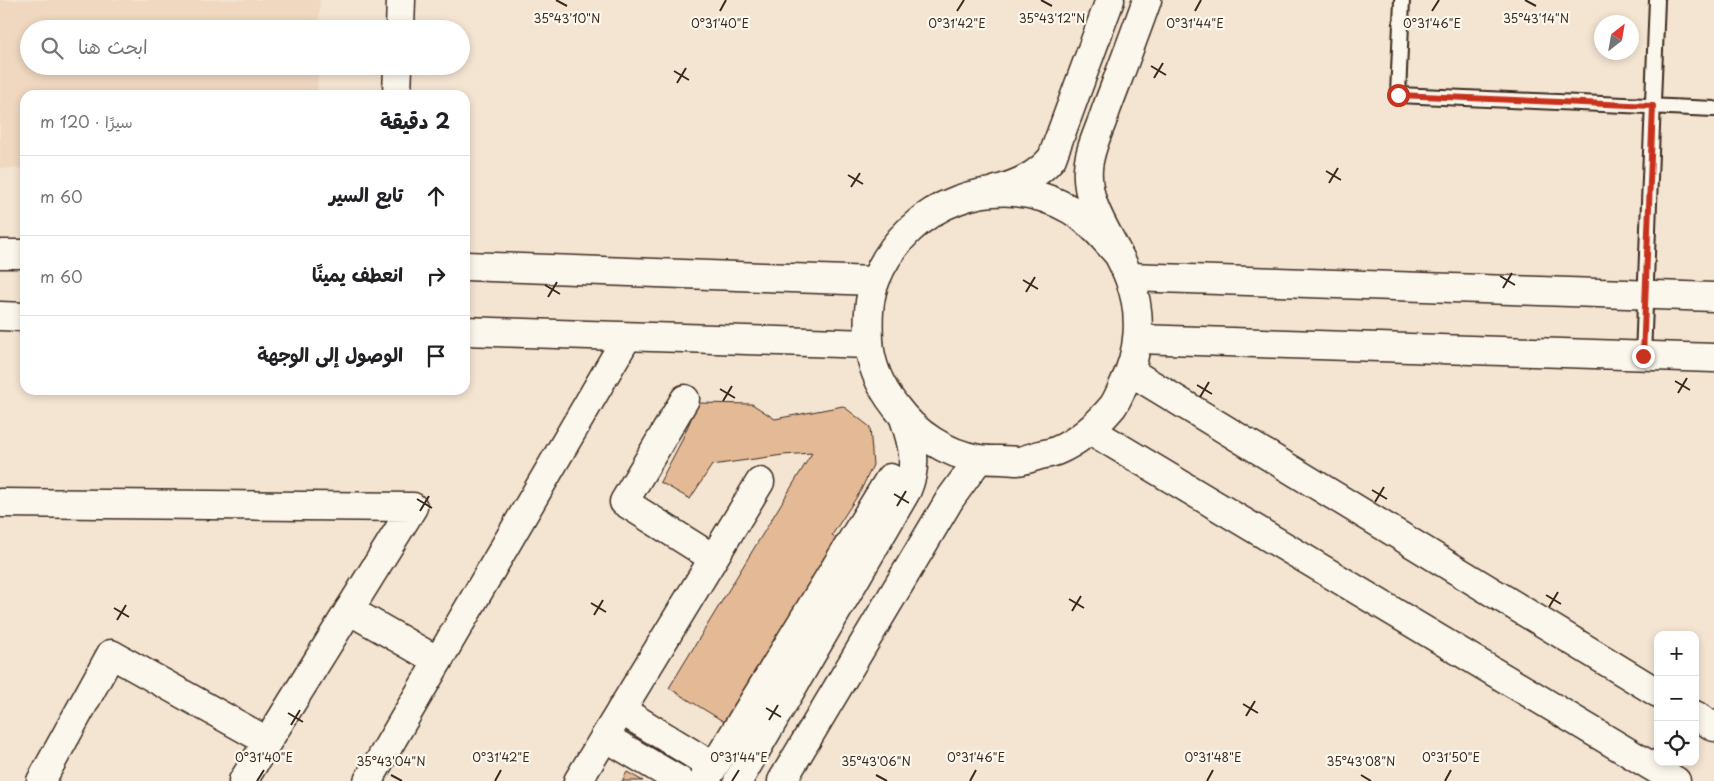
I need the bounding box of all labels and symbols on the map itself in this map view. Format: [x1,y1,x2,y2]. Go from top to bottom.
text: 35°43'10"N [534,9,600,27]
text: 35°43'12"N [1019,9,1085,27]
text: 35°43'14"N [1503,9,1569,27]
text: 0°31'40"E [691,14,749,32]
text: 0°31'42"E [928,14,986,32]
text: 0°31'44"E [1166,14,1224,32]
text: 0°31'46"E [1403,14,1461,32]
north arrow [1594,15,1639,60]
route start [1387,84,1410,107]
route end [1632,345,1655,368]
text: 0°31'40"E [235,748,293,766]
text: 0°31'42"E [472,748,530,766]
text: 0°31'44"E [710,748,768,766]
text: 0°31'46"E [947,748,1005,766]
text: 0°31'48"E [1184,748,1242,766]
text: 0°31'50"E [1422,748,1480,766]
text: 35°43'04"N [356,752,426,770]
text: 35°43'06"N [841,752,911,770]
text: 35°43'08"N [1327,752,1396,770]

